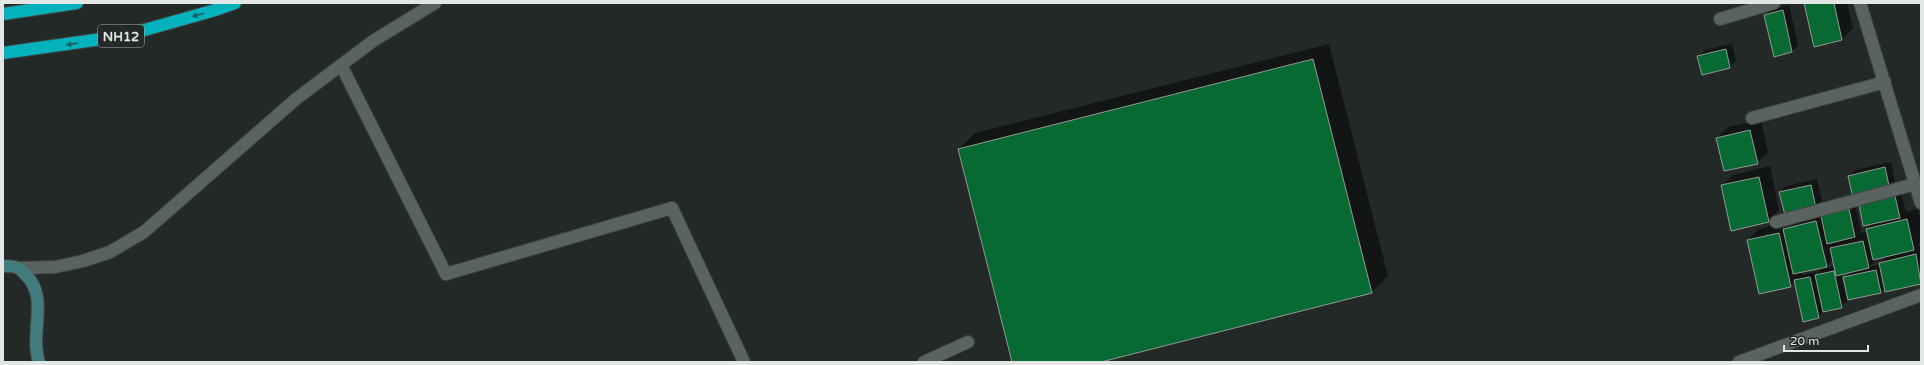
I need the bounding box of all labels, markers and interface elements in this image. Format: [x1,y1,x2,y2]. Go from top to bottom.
one-way arrow [192,12,204,18]
road number: NH12 [98,25,144,47]
one-way arrow [66,41,78,47]
scale bar [1784,327,1868,353]
text: 20 m [1790,334,1819,348]

